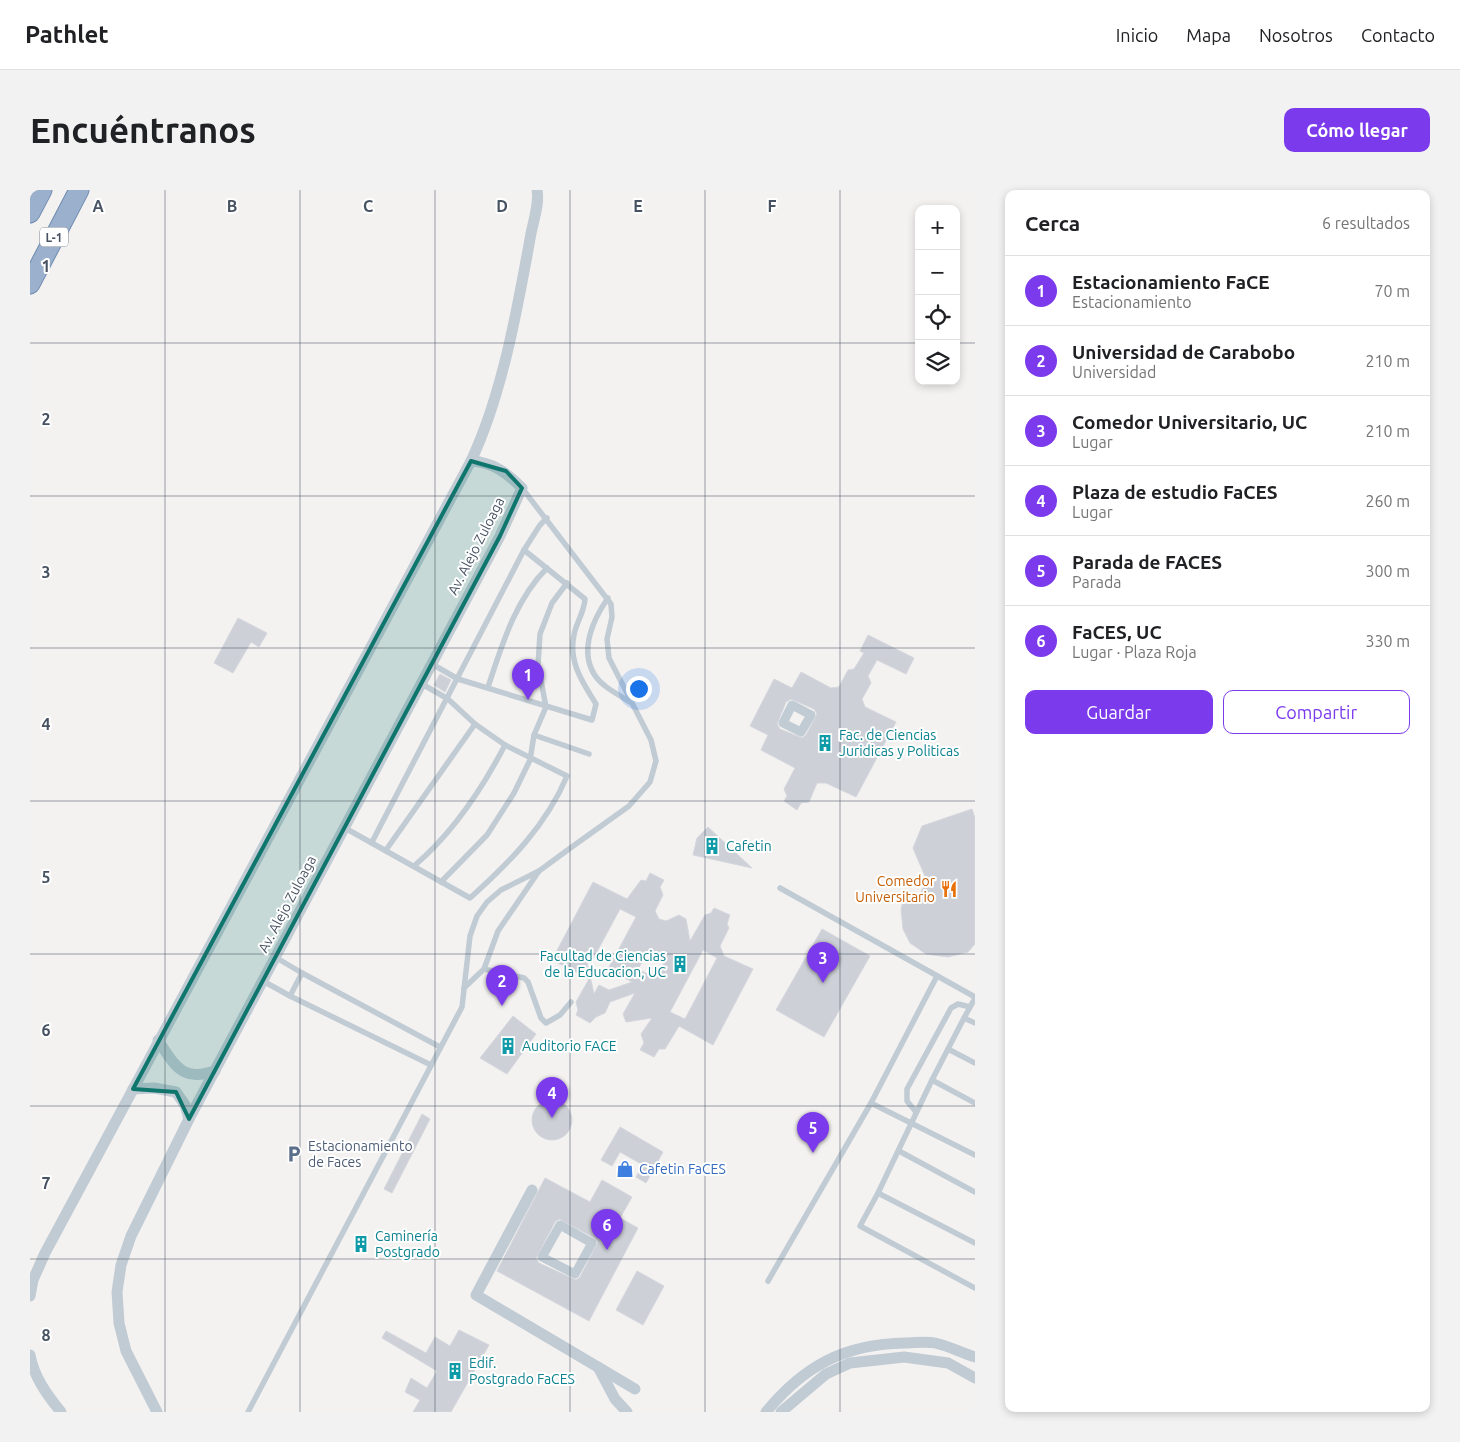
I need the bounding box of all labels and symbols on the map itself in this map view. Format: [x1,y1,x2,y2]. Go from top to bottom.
text: A [92,197,104,215]
text: B [227,197,237,215]
text: C [363,197,373,215]
text: D [496,197,508,215]
text: E [633,197,643,215]
text: F [768,197,777,215]
road number: L-1 [40,228,68,246]
text: 1 [41,257,51,275]
text: 2 [41,410,51,428]
street label: Av. Alejo Zuloaga [444,495,508,597]
text: 3 [41,563,51,581]
pin: 1 [512,659,544,700]
your location [626,676,652,702]
text: 4 [41,715,51,733]
place label: Fac. de Ciencias Juridicas y Politicas [839,727,959,759]
building icon: Fac. de Ciencias Juridicas y Politicas [815,733,835,753]
building icon: Cafetin [702,836,722,856]
place label: Cafetin [726,838,772,854]
street label: Av. Alejo Zuloaga [255,853,319,955]
text: 5 [41,868,51,886]
place label: Comedor Universitario [855,873,936,905]
restaurant icon: Comedor Universitario [939,879,959,899]
pin: 3 [807,942,839,983]
place label: Facultad de Ciencias de la Educacion, UC [540,948,666,980]
building icon: Facultad de Ciencias de la Educacion, UC [670,954,690,974]
pin: 2 [486,965,518,1006]
text: 6 [41,1021,51,1039]
building icon: Auditorio FACE [498,1036,518,1056]
place label: Auditorio FACE [522,1038,617,1054]
pin: 4 [536,1077,568,1118]
pin: 5 [797,1112,829,1153]
place label: Estacionamiento de Faces [308,1138,413,1170]
parking icon: Estacionamiento de Faces [284,1144,304,1164]
shop icon: Cafetin FaCES [615,1159,635,1179]
place label: Cafetin FaCES [639,1161,726,1177]
text: 7 [41,1174,51,1192]
pin: 6 [591,1209,623,1250]
place label: Caminería Postgrado [375,1228,440,1260]
building icon: Caminería Postgrado [351,1234,371,1254]
text: 8 [41,1326,51,1344]
place label: Edif. Postgrado FaCES [469,1355,575,1387]
building icon: Edif. Postgrado FaCES [445,1361,465,1381]

